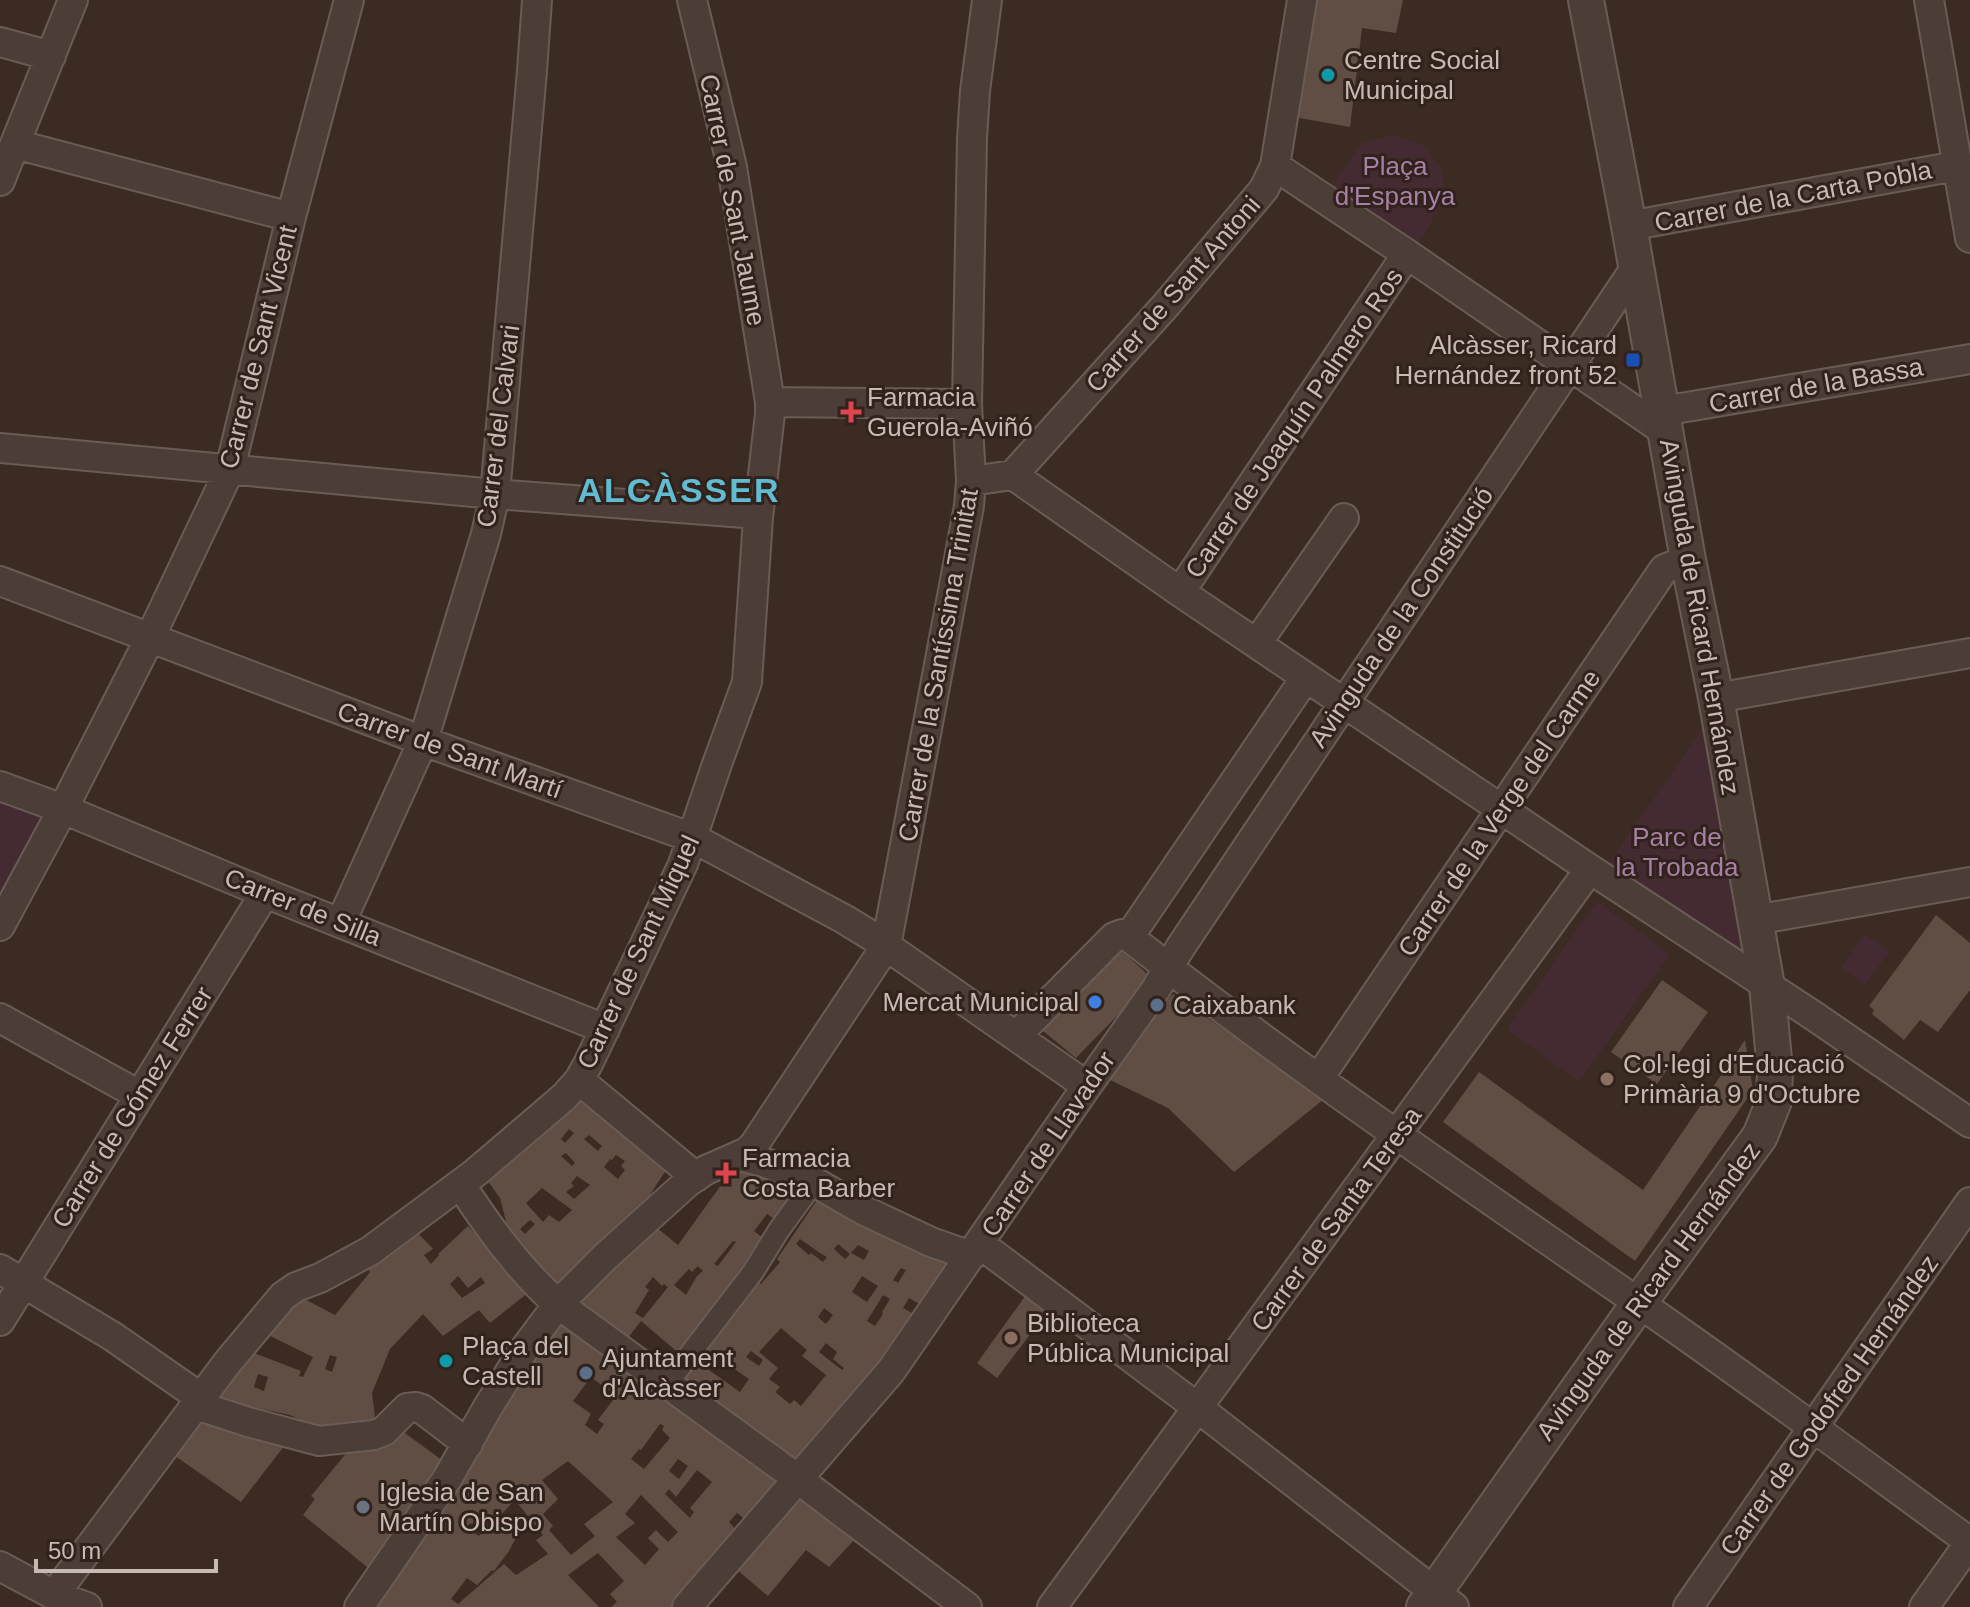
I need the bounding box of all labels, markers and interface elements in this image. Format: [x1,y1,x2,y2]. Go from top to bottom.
place label: Centre Social Municipal [1344,45,1500,105]
marker: Centre Social Municipal [1319,66,1337,84]
street label: Carrer de Sant Jaume [694,72,772,328]
park label: Plaça d'Espanya [1335,151,1456,211]
street label: Carrer de la Carta Pobla [1652,154,1935,238]
street label: Carrer de Sant Antoni [1080,190,1266,398]
street label: Carrer de Sant Vicent [213,222,303,472]
street label: Carrer de Joaquín Palmero Ros [1179,262,1409,584]
street label: Carrer del Calvari [471,323,525,529]
place label: Alcàsser, Ricard Hernández front 52 [1394,330,1617,390]
marker: Alcàsser, Ricard Hernández front 52 [1624,351,1642,369]
street label: Carrer de la Bassa [1707,351,1926,419]
place label: Farmacia Guerola-Aviñó [867,382,1033,442]
marker: Farmacia Guerola-Aviñó [842,403,860,421]
street label: Avinguda de Ricard Hernández [1654,437,1746,797]
district label: ALCÀSSER [577,471,781,509]
street label: Avinguda de la Constitució [1303,481,1499,753]
street label: Carrer de la Santíssima Trinitat [892,485,984,844]
street label: Carrer de la Verge del Carme [1392,664,1606,962]
street label: Carrer de Sant Martí [334,695,567,805]
park label: Parc de la Trobada [1616,822,1739,882]
street label: Carrer de Sant Miquel [571,830,705,1074]
street label: Carrer de Silla [220,862,386,952]
street label: Carrer de Gómez Ferrer [45,981,219,1233]
place label: Mercat Municipal [882,987,1079,1017]
place label: Caixabank [1173,990,1297,1020]
marker: Mercat Municipal [1086,993,1104,1011]
marker: Caixabank [1148,996,1166,1014]
street label: Carrer de Llavador [975,1045,1121,1242]
place label: Col·legi d'Educació Primària 9 d'Octubre [1623,1049,1861,1109]
marker: Col·legi d'Educació Primària 9 d'Octubre [1598,1070,1616,1088]
street label: Carrer de Santa Teresa [1245,1101,1428,1337]
street label: Avinguda de Ricard Hernández [1530,1136,1766,1446]
place label: Farmacia Costa Barber [742,1143,896,1203]
marker: Farmacia Costa Barber [717,1164,735,1182]
street label: Carrer de Godofred Hernández [1714,1249,1944,1561]
place label: Biblioteca Pública Municipal [1027,1308,1229,1368]
marker: Biblioteca Pública Municipal [1002,1329,1020,1347]
place label: Plaça del Castell [462,1331,569,1391]
place label: Ajuntament d'Alcàsser [602,1343,734,1403]
marker: Plaça del Castell [437,1352,455,1370]
marker: Ajuntament d'Alcàsser [577,1364,595,1382]
place label: Iglesia de San Martín Obispo [379,1477,544,1537]
marker: Iglesia de San Martín Obispo [354,1498,372,1516]
scale bar [36,1523,216,1573]
text: 50 m [48,1537,101,1564]

